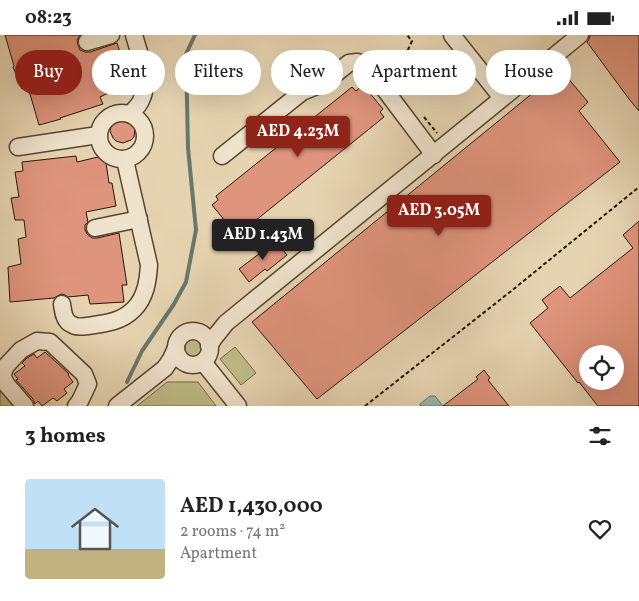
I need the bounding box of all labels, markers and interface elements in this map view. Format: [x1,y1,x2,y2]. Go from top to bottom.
text: 08:23 [25,5,72,31]
chip: Buy [15,50,82,95]
chip: Rent [92,50,165,95]
chip: Filters [175,50,261,95]
chip: New [271,50,343,95]
chip: Apartment [353,50,476,95]
chip: House [486,50,571,95]
pin: AED 4.23M [241,115,355,158]
text: AED 4.23M [257,121,339,143]
pin: AED 3.05M [382,195,496,237]
text: AED 3.05M [398,200,480,222]
pin: AED 1.43M [206,219,320,261]
text: AED 1.43M [223,224,303,246]
map controls [579,345,624,390]
button: locate [579,345,624,390]
text: 3 homes [25,422,106,451]
icon: filters [586,422,614,450]
text: AED 1,430,000 [180,492,323,521]
icon: home [65,499,125,559]
icon: heart [586,515,614,543]
text: 2 rooms · 74 m² [180,521,285,543]
text: Apartment [180,543,257,565]

